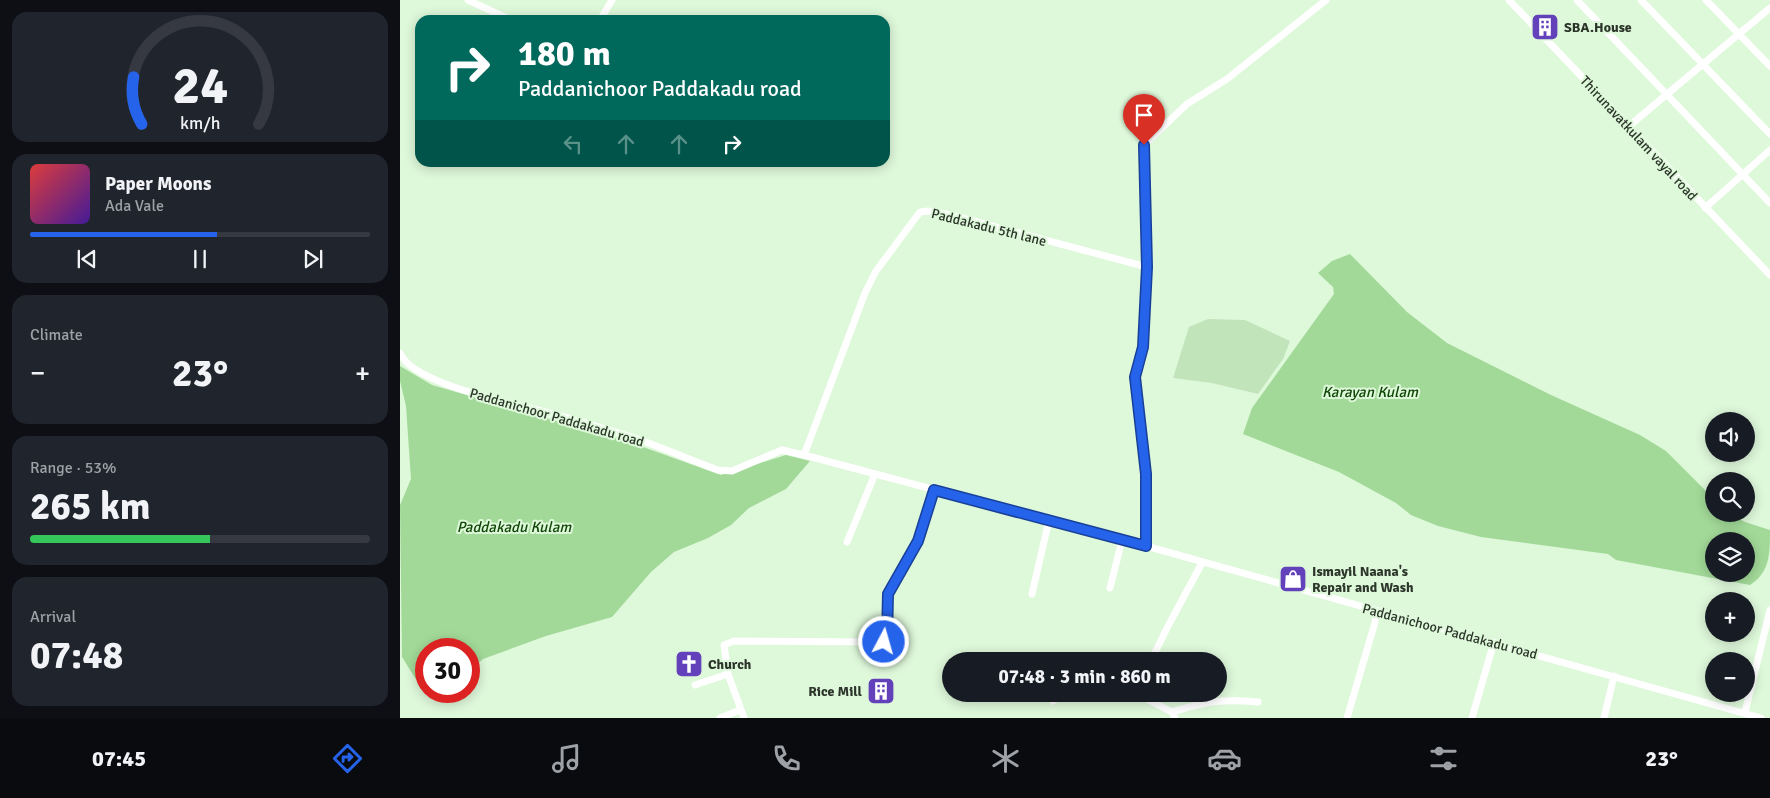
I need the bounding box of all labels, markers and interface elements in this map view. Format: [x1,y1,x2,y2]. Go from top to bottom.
building icon: SBA.House [1530,12,1560,42]
place label: SBA.House [1564,19,1632,36]
text: 180 m [518,32,611,75]
icon: right [435,35,500,100]
text: 24 [172,54,228,118]
street label: Thirunavatkulam vayal road [1576,72,1701,204]
text: Paddanichoor Paddakadu road [518,75,802,102]
pin [1123,94,1165,145]
icon: arrive [1130,101,1158,129]
text: km/h [180,112,220,134]
icon: left [559,130,587,158]
icon: ahead [612,130,640,158]
icon: ahead [665,130,693,158]
icon: right [718,130,746,158]
text: Paper Moons [105,172,211,196]
text: Ada Vale [105,196,164,216]
street label: Paddakadu 5th lane [930,205,1048,250]
icon: previous [73,245,101,273]
icon: pause [186,245,214,273]
icon: next [299,245,327,273]
text: Climate [30,325,83,345]
text: 23° [172,350,228,397]
text: − [30,356,45,390]
text: + [355,356,370,390]
water label: Karayan Kulam [1322,383,1419,401]
street label: Paddanichoor Paddakadu road [468,384,646,451]
map controls [1705,412,1755,702]
button: sound [1705,412,1755,462]
text: Range · 53% [30,458,116,478]
button: search [1705,472,1755,522]
text: 265 km [30,483,151,530]
water label: Paddakadu Kulam [457,518,572,536]
button: layers [1705,532,1755,582]
place label: Ismayil Naana's Repair and Wash [1312,563,1414,596]
shop icon: Ismayil Naana's Repair and Wash [1278,564,1308,594]
button: + [1705,592,1755,642]
street label: Paddanichoor Paddakadu road [1360,600,1539,663]
text: Arrival [30,607,76,627]
position arrow [857,615,909,667]
text: 07:48 [30,632,123,679]
speed limit sign: 30 [415,638,480,703]
church icon: Church [674,649,704,679]
button: − [1705,652,1755,702]
place label: Church [708,656,752,673]
text: 07:48 · 3 min · 860 m [998,665,1171,689]
building icon: Rice Mill [866,676,896,706]
place label: Rice Mill [808,683,863,700]
icon: directions [330,741,365,776]
icon: music [549,741,584,776]
icon: phone [769,741,804,776]
icon: climate [988,741,1023,776]
icon: car [1207,741,1242,776]
icon: filters [1426,741,1461,776]
text: 07:45 [92,745,146,772]
text: 23° [1645,745,1678,772]

